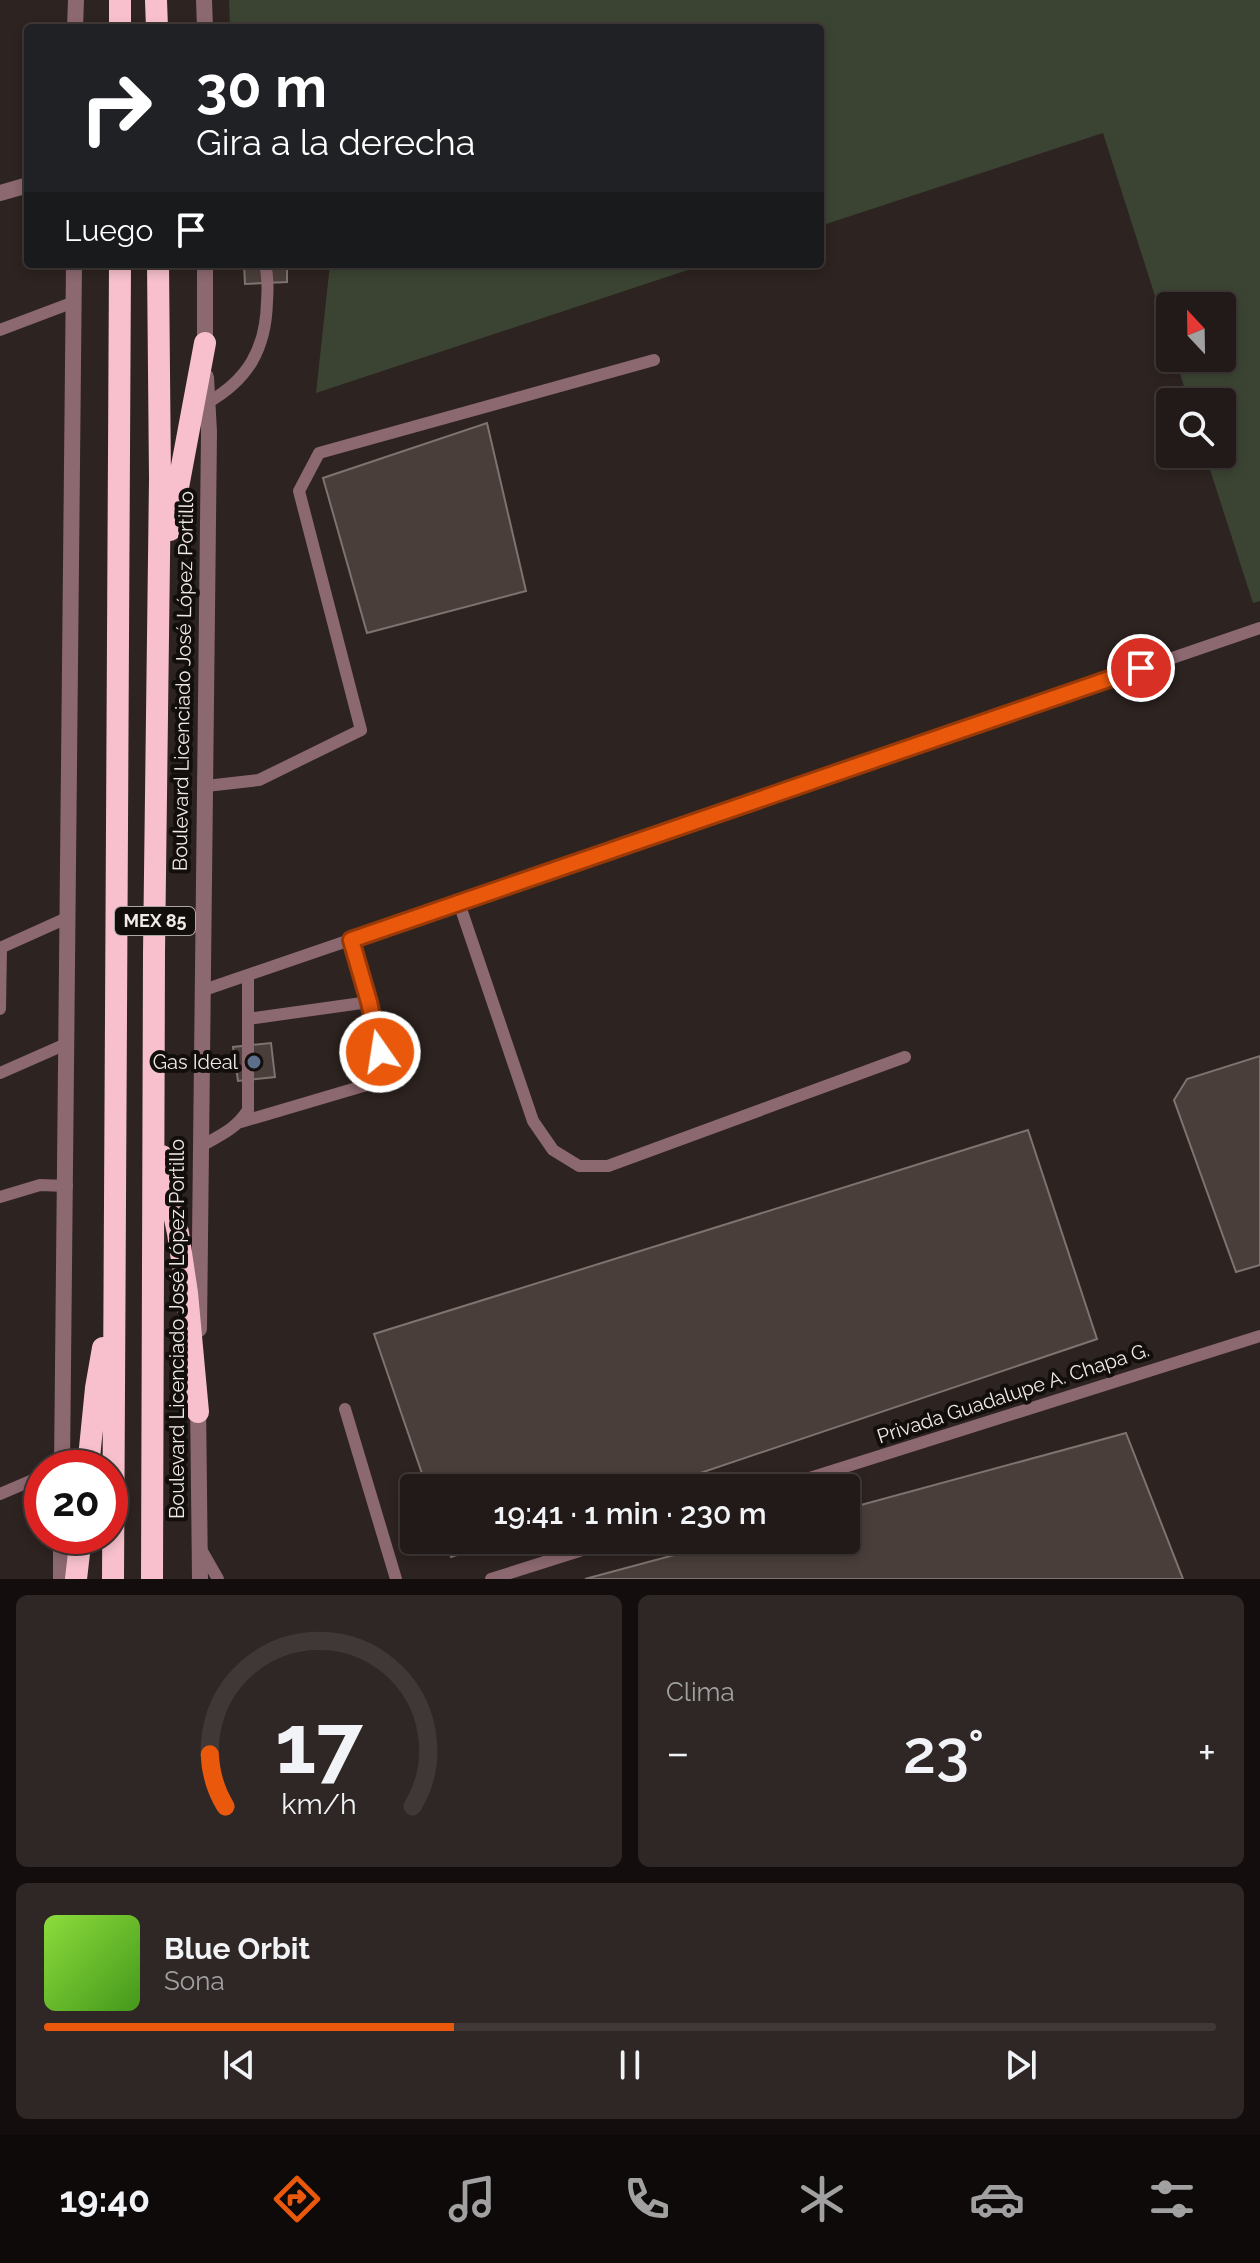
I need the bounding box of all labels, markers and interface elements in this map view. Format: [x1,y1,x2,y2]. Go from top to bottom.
text: 30 m [196,54,327,120]
icon: right [64,56,168,160]
text: Gira a la derecha [196,121,475,163]
icon: arrive [169,208,213,252]
text: Luego [64,213,153,248]
north arrow [1156,292,1236,372]
map controls [1156,292,1236,468]
button: search [1156,388,1236,468]
street label: Boulevard Licenciado José López Portillo [168,491,198,871]
pin [1107,634,1175,702]
icon: arrive [1119,646,1163,690]
road number: MEX 85 [115,907,195,935]
position arrow [338,1010,422,1094]
place label: Gas Ideal [153,1050,239,1074]
marker: Gas Ideal [245,1053,263,1071]
street label: Boulevard Licenciado José López Portillo [165,1139,189,1519]
street label: Privada Guadalupe A. Chapa G. [874,1338,1152,1448]
speed limit sign: 20 [24,1450,128,1554]
text: 19:41 · 1 min · 230 m [493,1496,767,1531]
text: Clima [666,1677,735,1707]
text: 17 [275,1695,363,1792]
text: 23° [903,1717,984,1787]
text: − [666,1727,690,1778]
text: + [1198,1727,1216,1778]
text: km/h [281,1787,357,1821]
text: Blue Orbit [164,1931,310,1966]
text: Sona [164,1966,225,1996]
icon: previous [217,2043,261,2087]
icon: pause [608,2043,652,2087]
icon: next [999,2043,1043,2087]
icon: directions [269,2171,325,2227]
icon: music [444,2171,500,2227]
icon: phone [619,2171,675,2227]
icon: climate [794,2171,850,2227]
icon: car [969,2171,1025,2227]
icon: filters [1144,2171,1200,2227]
text: 19:40 [60,2178,150,2220]

